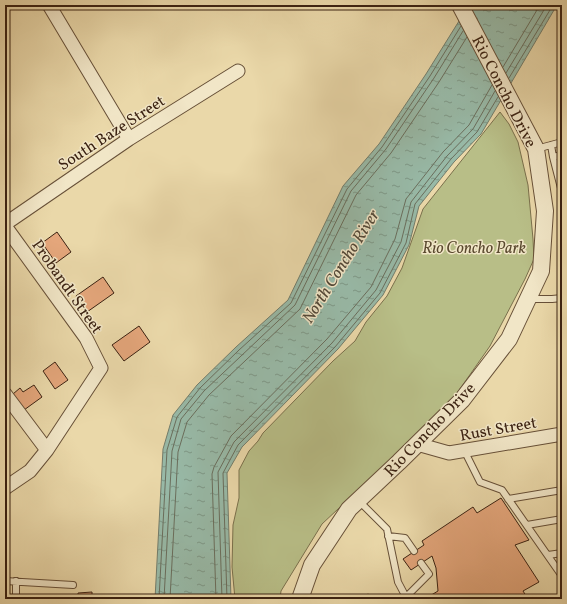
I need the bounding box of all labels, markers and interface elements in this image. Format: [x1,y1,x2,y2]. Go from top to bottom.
street label: Rio Concho Drive [465,32,541,152]
street label: South Baze Street [54,91,170,177]
water label: North Concho River [297,205,386,328]
street label: Probandt Street [26,236,107,339]
park label: Rio Concho Park [422,238,526,260]
street label: Rio Concho Drive [380,378,481,482]
street label: Rust Street [458,412,539,448]

